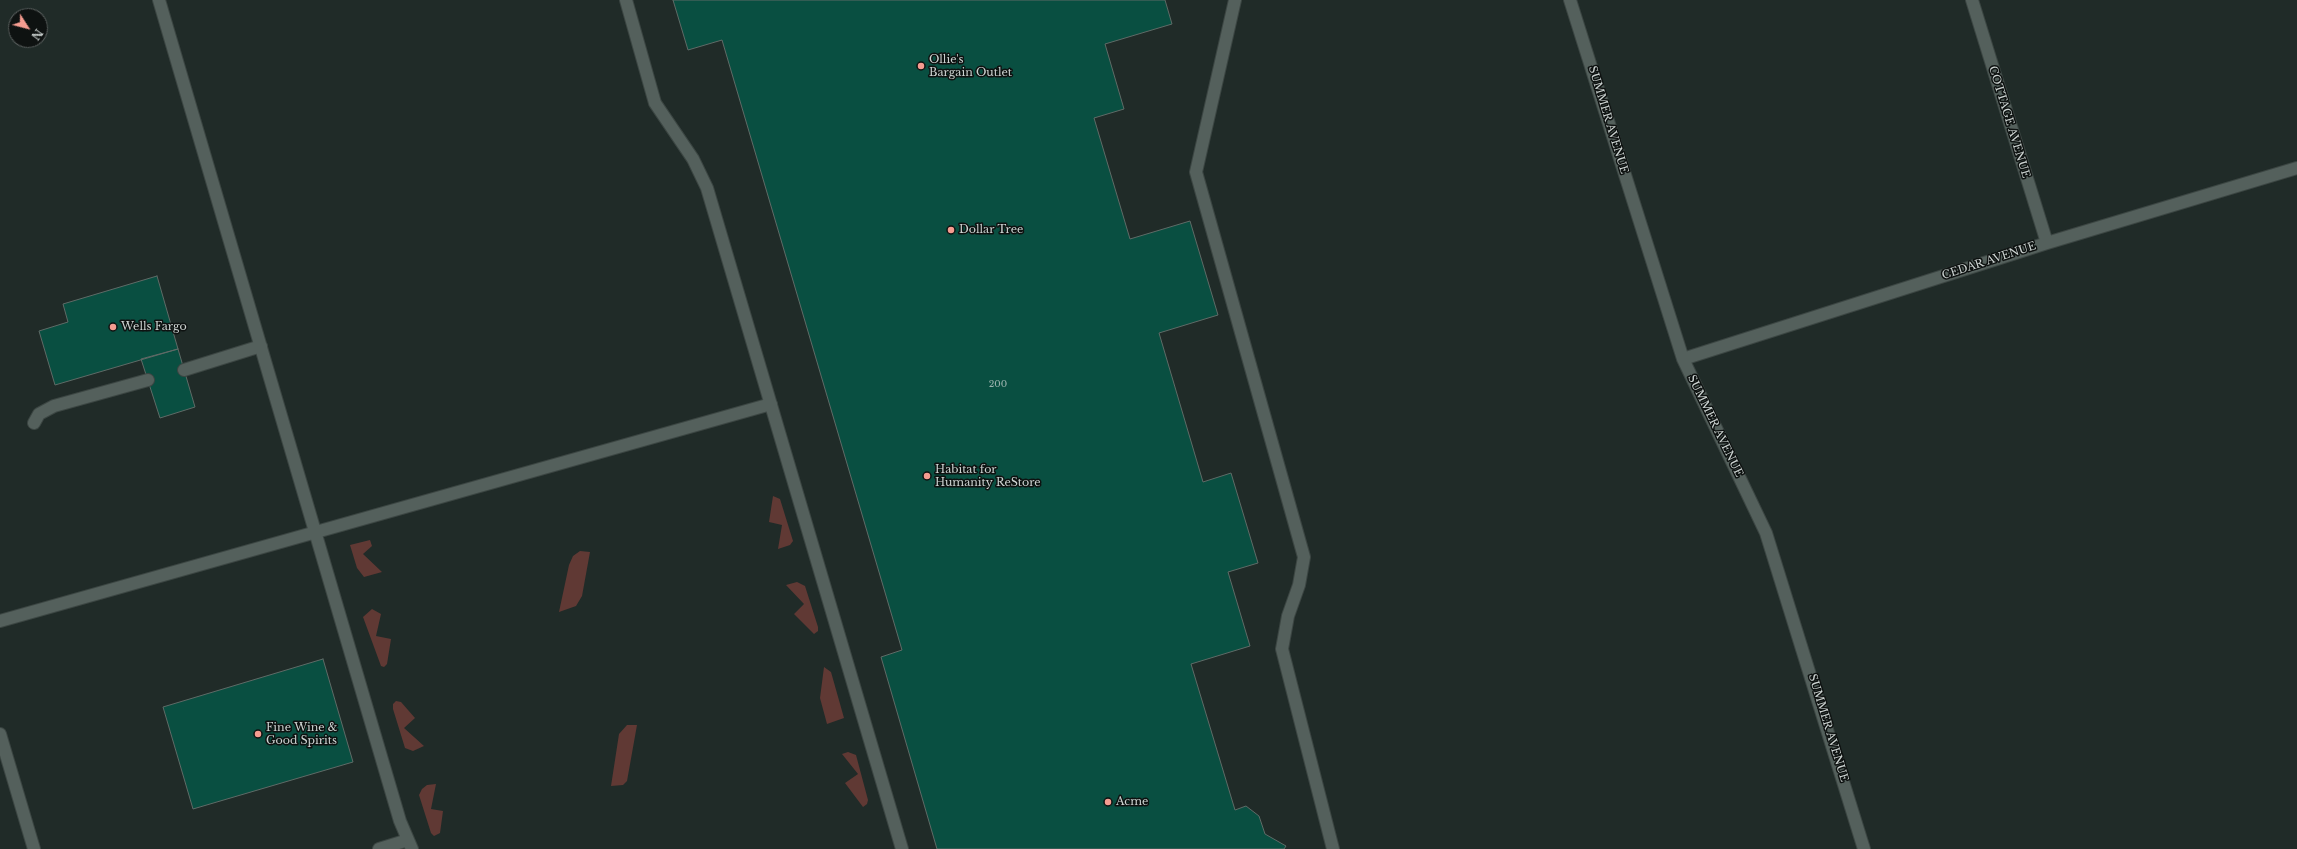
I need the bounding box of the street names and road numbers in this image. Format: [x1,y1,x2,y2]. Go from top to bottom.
street label: COTTAGE AVENUE [1986,64,2032,180]
street label: SUMMER AVENUE [1585,65,1631,175]
street label: CEDAR AVENUE [1940,240,2038,282]
street label: SUMMER AVENUE [1685,373,1745,479]
street label: SUMMER AVENUE [1805,673,1851,783]

